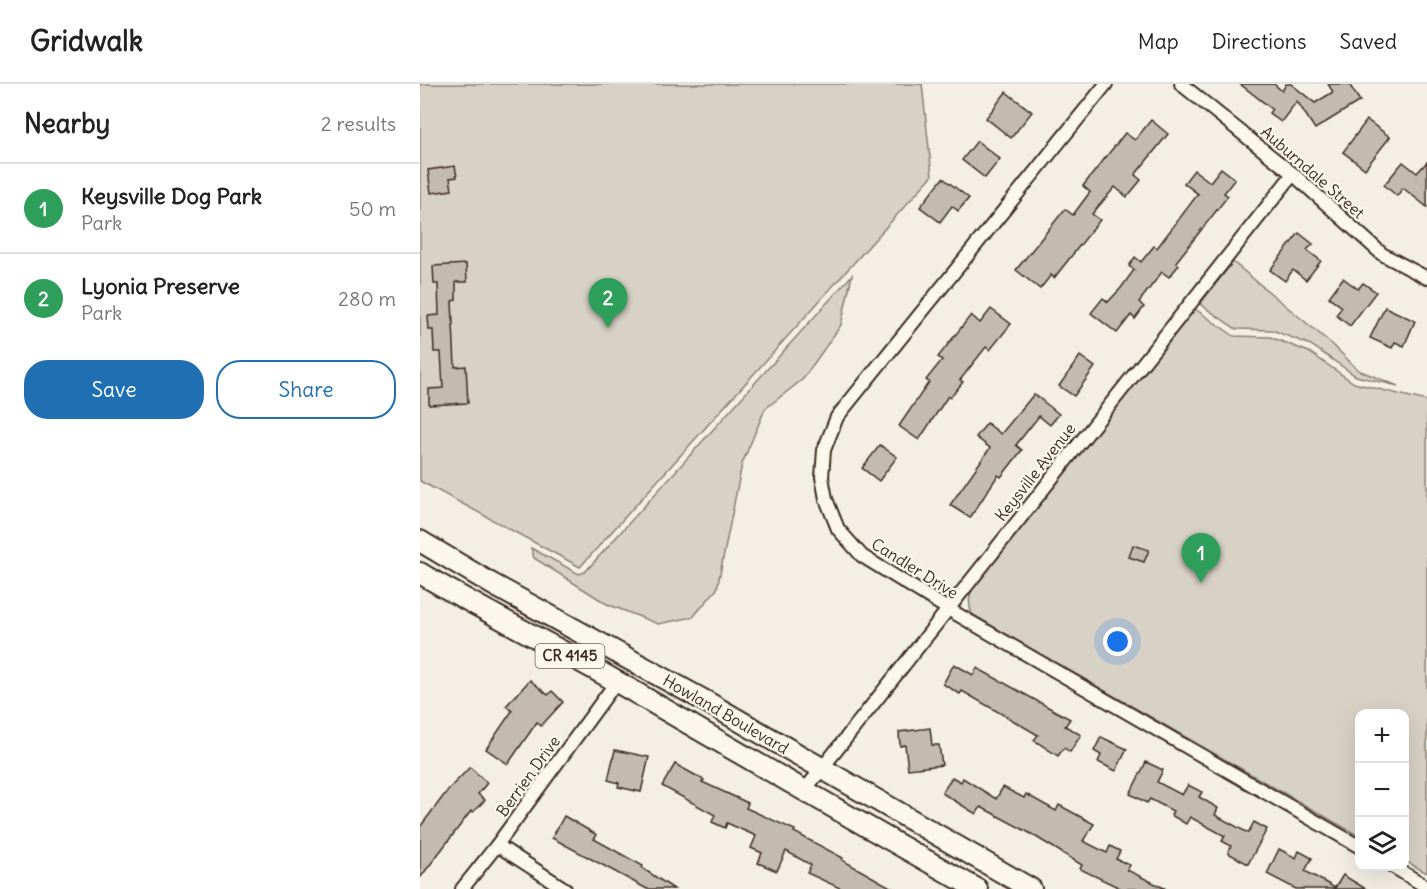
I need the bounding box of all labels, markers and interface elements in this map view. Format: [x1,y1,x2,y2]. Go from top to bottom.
text: Gridwalk [30,23,143,59]
text: Map [1138,28,1179,55]
text: Directions [1212,28,1306,55]
text: Saved [1339,28,1397,55]
text: Nearby [24,107,110,140]
text: 2 results [321,111,396,136]
street label: Auburndale Street [1257,122,1369,223]
text: Keysville Dog Park [81,182,262,210]
text: 1 [40,196,47,221]
text: 50 m [349,196,396,221]
text: Park [81,210,122,235]
text: Lyonia Preserve [81,272,240,300]
pin: 2 [588,278,627,328]
text: 2 [38,286,49,311]
text: 280 m [338,286,396,311]
text: Park [81,300,122,325]
button: Save [24,360,204,419]
button: Share [216,360,396,419]
street label: Keysville Avenue [990,419,1080,525]
street label: Candler Drive [868,533,962,603]
pin: 1 [1182,534,1220,583]
your location [1103,627,1132,656]
road number: CR 4145 [536,644,604,668]
street label: Howland Boulevard [660,670,792,758]
map controls [1355,709,1409,871]
button: + [1355,709,1409,763]
street label: Berrien Drive [492,732,564,820]
button: − [1355,763,1409,817]
button: layers [1355,817,1409,871]

